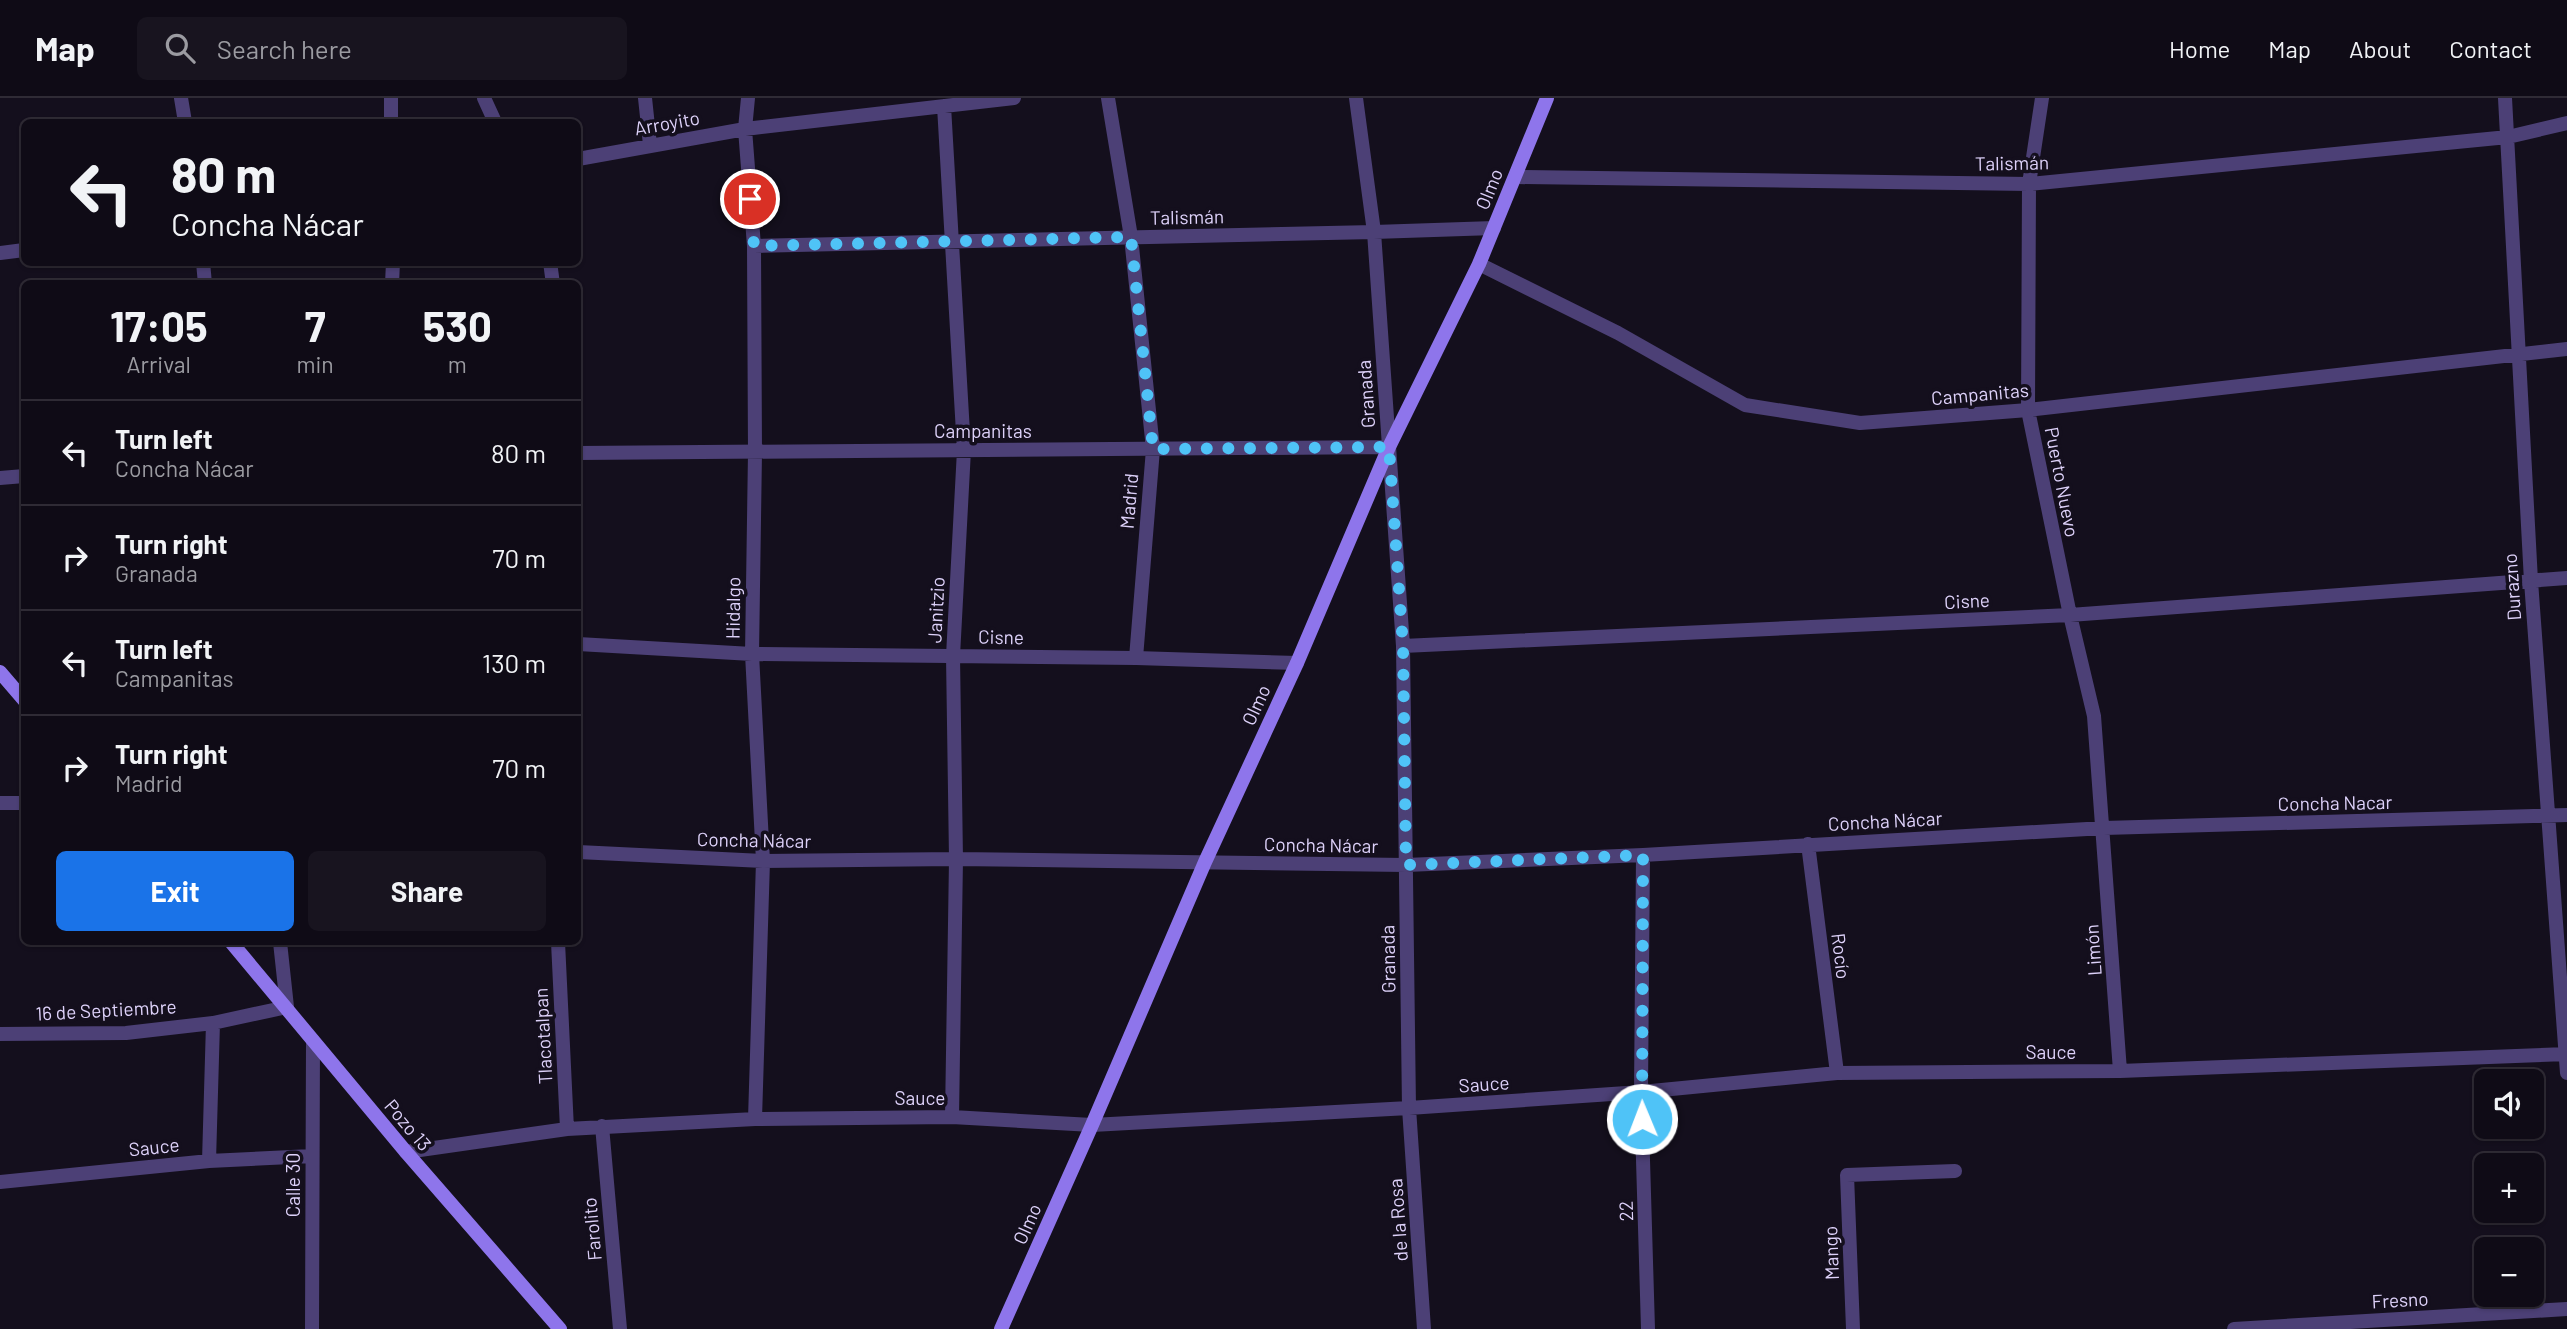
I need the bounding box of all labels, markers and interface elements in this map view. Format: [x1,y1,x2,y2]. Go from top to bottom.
search box [137,17,627,80]
text: Map [35,28,95,68]
icon: search [161,29,199,67]
text: Search here [217,33,352,64]
text: Home [2169,34,2230,63]
text: Map [2268,34,2311,63]
text: About [2349,34,2411,63]
text: Contact [2449,34,2532,63]
street label: Arroyito [632,105,701,140]
text: 80 m [171,144,276,203]
icon: left [56,147,147,238]
street label: Talismán [1975,150,2049,175]
street label: Olmo [1470,165,1507,213]
pin [720,169,780,229]
icon: arrive [731,180,769,218]
text: Concha Nácar [171,204,364,242]
street label: Talismán [1150,204,1224,229]
text: 17:05 [110,300,208,350]
text: 7 [305,300,326,350]
text: 530 [423,300,492,350]
text: Arrival [127,350,191,378]
text: min [296,350,334,378]
text: m [448,350,467,378]
street label: Granada [1352,359,1379,429]
street label: Campanitas [1930,378,2030,409]
street label: Campanitas [934,419,1032,442]
text: Turn left [115,423,213,454]
street label: Puerto Nuevo [2041,425,2084,539]
icon: left [56,434,94,472]
text: 80 m [491,437,546,468]
text: Concha Nácar [115,454,254,482]
street label: Madrid [1115,472,1142,530]
text: Turn right [115,528,228,559]
icon: right [56,539,94,577]
text: 70 m [492,542,546,573]
street label: Durazno [2498,553,2525,621]
text: Granada [115,559,198,587]
street label: Janitzio [922,576,949,644]
street label: Hidalgo [720,577,745,639]
street label: Cisne [1944,588,1990,613]
street label: Cisne [978,625,1024,648]
text: Turn left [115,633,213,664]
icon: left [56,644,94,682]
text: 130 m [482,647,546,678]
text: Campanitas [115,664,233,692]
street label: Olmo [1236,681,1275,729]
text: Turn right [115,738,228,769]
icon: right [56,749,94,787]
text: 70 m [492,752,546,783]
text: Madrid [115,769,183,797]
street label: Concha Nacar [2277,790,2393,815]
street label: Concha Nácar [1827,806,1943,835]
street label: Concha Nácar [697,827,812,852]
street label: Concha Nácar [1264,832,1379,857]
button: Exit [56,851,294,931]
button: Share [308,851,546,931]
street label: Limón [2079,923,2106,977]
street label: Granada [1375,925,1400,993]
street label: Rocío [1827,932,1856,980]
street label: Tlacotalpan [528,987,557,1085]
street label: 16 de Septiembre [35,994,177,1025]
street label: Sauce [2026,1040,2076,1063]
map controls [2474,1069,2544,1307]
button: sound [2474,1069,2544,1139]
street label: Sauce [1458,1070,1510,1097]
position arrow [1605,1082,1679,1156]
street label: Sauce [895,1086,945,1109]
street label: Pozo 13 [380,1094,437,1155]
street label: Sauce [127,1132,180,1161]
street label: Calle 30 [281,1153,304,1217]
button: + [2474,1153,2544,1223]
street label: de la Rosa [1383,1178,1412,1262]
street label: Farolito [577,1197,606,1262]
street label: Olmo [1007,1200,1046,1248]
street label: 22 [1614,1200,1637,1222]
street label: Mango [1818,1226,1843,1280]
button: − [2474,1237,2544,1307]
street label: Fresno [2371,1287,2429,1312]

